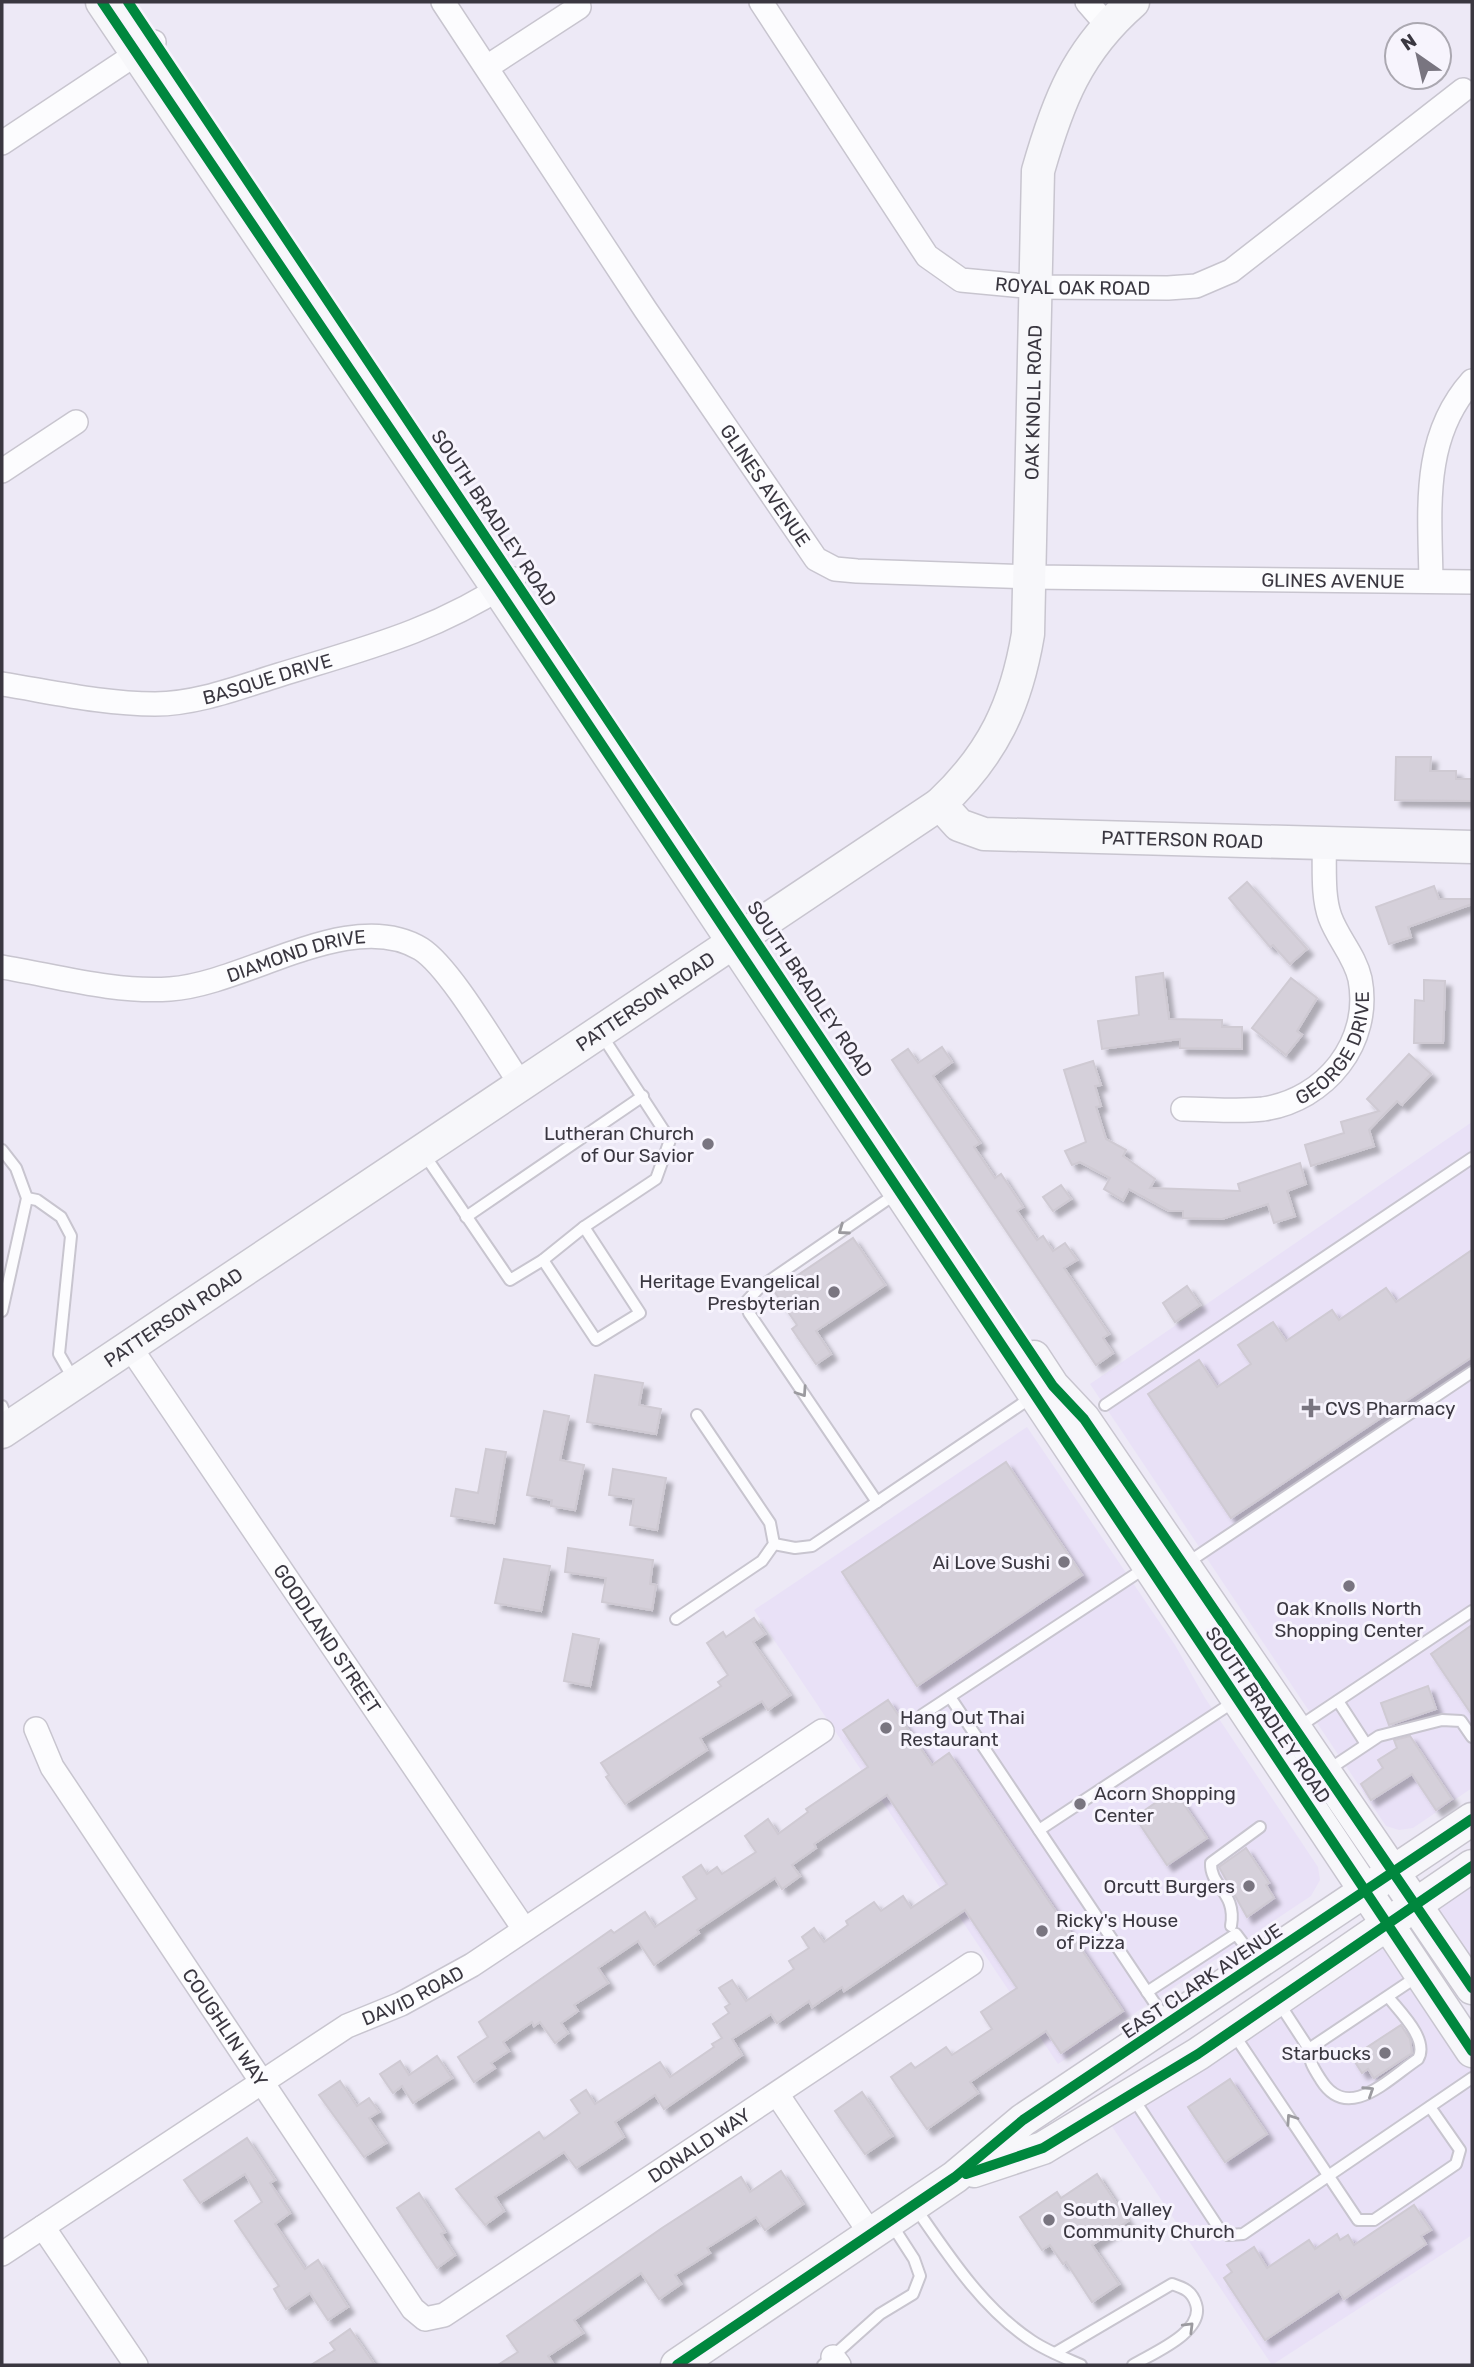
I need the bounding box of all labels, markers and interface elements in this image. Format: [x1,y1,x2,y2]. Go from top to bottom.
north arrow [1383,21,1453,91]
text: N [1397,29,1421,56]
street label: ROYAL OAK ROAD [994,272,1150,299]
street label: OAK KNOLL ROAD [1020,325,1046,480]
street label: GLINES AVENUE [716,420,816,551]
street label: SOUTH BRADLEY ROAD [426,425,562,611]
street label: GLINES AVENUE [1261,568,1405,593]
street label: BASQUE DRIVE [200,648,335,709]
street label: PATTERSON ROAD [1101,826,1264,853]
street label: SOUTH BRADLEY ROAD [742,896,878,1082]
street label: DIAMOND DRIVE [223,925,367,987]
street label: PATTERSON ROAD [571,947,719,1056]
street label: GEORGE DRIVE [1291,991,1373,1109]
place label: Lutheran Church of Our Savior [544,1122,695,1167]
marker: Lutheran Church of Our Savior [700,1136,716,1152]
one-way arrow [838,1222,851,1234]
street label: PATTERSON ROAD [99,1263,247,1372]
place label: Heritage Evangelical Presbyterian [639,1270,820,1315]
marker: Heritage Evangelical Presbyterian [826,1284,842,1300]
one-way arrow [794,1384,806,1397]
place label: CVS Pharmacy [1325,1397,1455,1420]
marker: CVS Pharmacy [1303,1400,1319,1416]
place label: Ai Love Sushi [932,1551,1050,1574]
marker: Ai Love Sushi [1056,1554,1072,1570]
street label: GOODLAND STREET [269,1559,386,1718]
marker: Oak Knolls North Shopping Center [1341,1578,1357,1594]
place label: Oak Knolls North Shopping Center [1274,1597,1424,1642]
street label: SOUTH BRADLEY ROAD [1200,1622,1336,1808]
place label: Hang Out Thai Restaurant [900,1706,1025,1751]
marker: Hang Out Thai Restaurant [878,1720,894,1736]
place label: Acorn Shopping Center [1094,1782,1236,1827]
marker: Acorn Shopping Center [1072,1796,1088,1812]
place label: Orcutt Burgers [1104,1875,1235,1898]
marker: Orcutt Burgers [1241,1878,1257,1894]
place label: Ricky's House of Pizza [1056,1909,1178,1954]
street label: EAST CLARK AVENUE [1117,1919,1287,2043]
marker: Ricky's House of Pizza [1034,1923,1050,1939]
street label: DAVID ROAD [358,1960,468,2030]
street label: COUGHLIN WAY [178,1964,273,2091]
place label: Starbucks [1282,2042,1371,2065]
marker: Starbucks [1377,2045,1393,2061]
one-way arrow [1361,2087,1374,2100]
street label: DONALD WAY [643,2103,755,2187]
one-way arrow [1286,2113,1299,2126]
place label: South Valley Community Church [1063,2198,1235,2243]
marker: South Valley Community Church [1041,2212,1057,2228]
one-way arrow [1180,2322,1193,2335]

